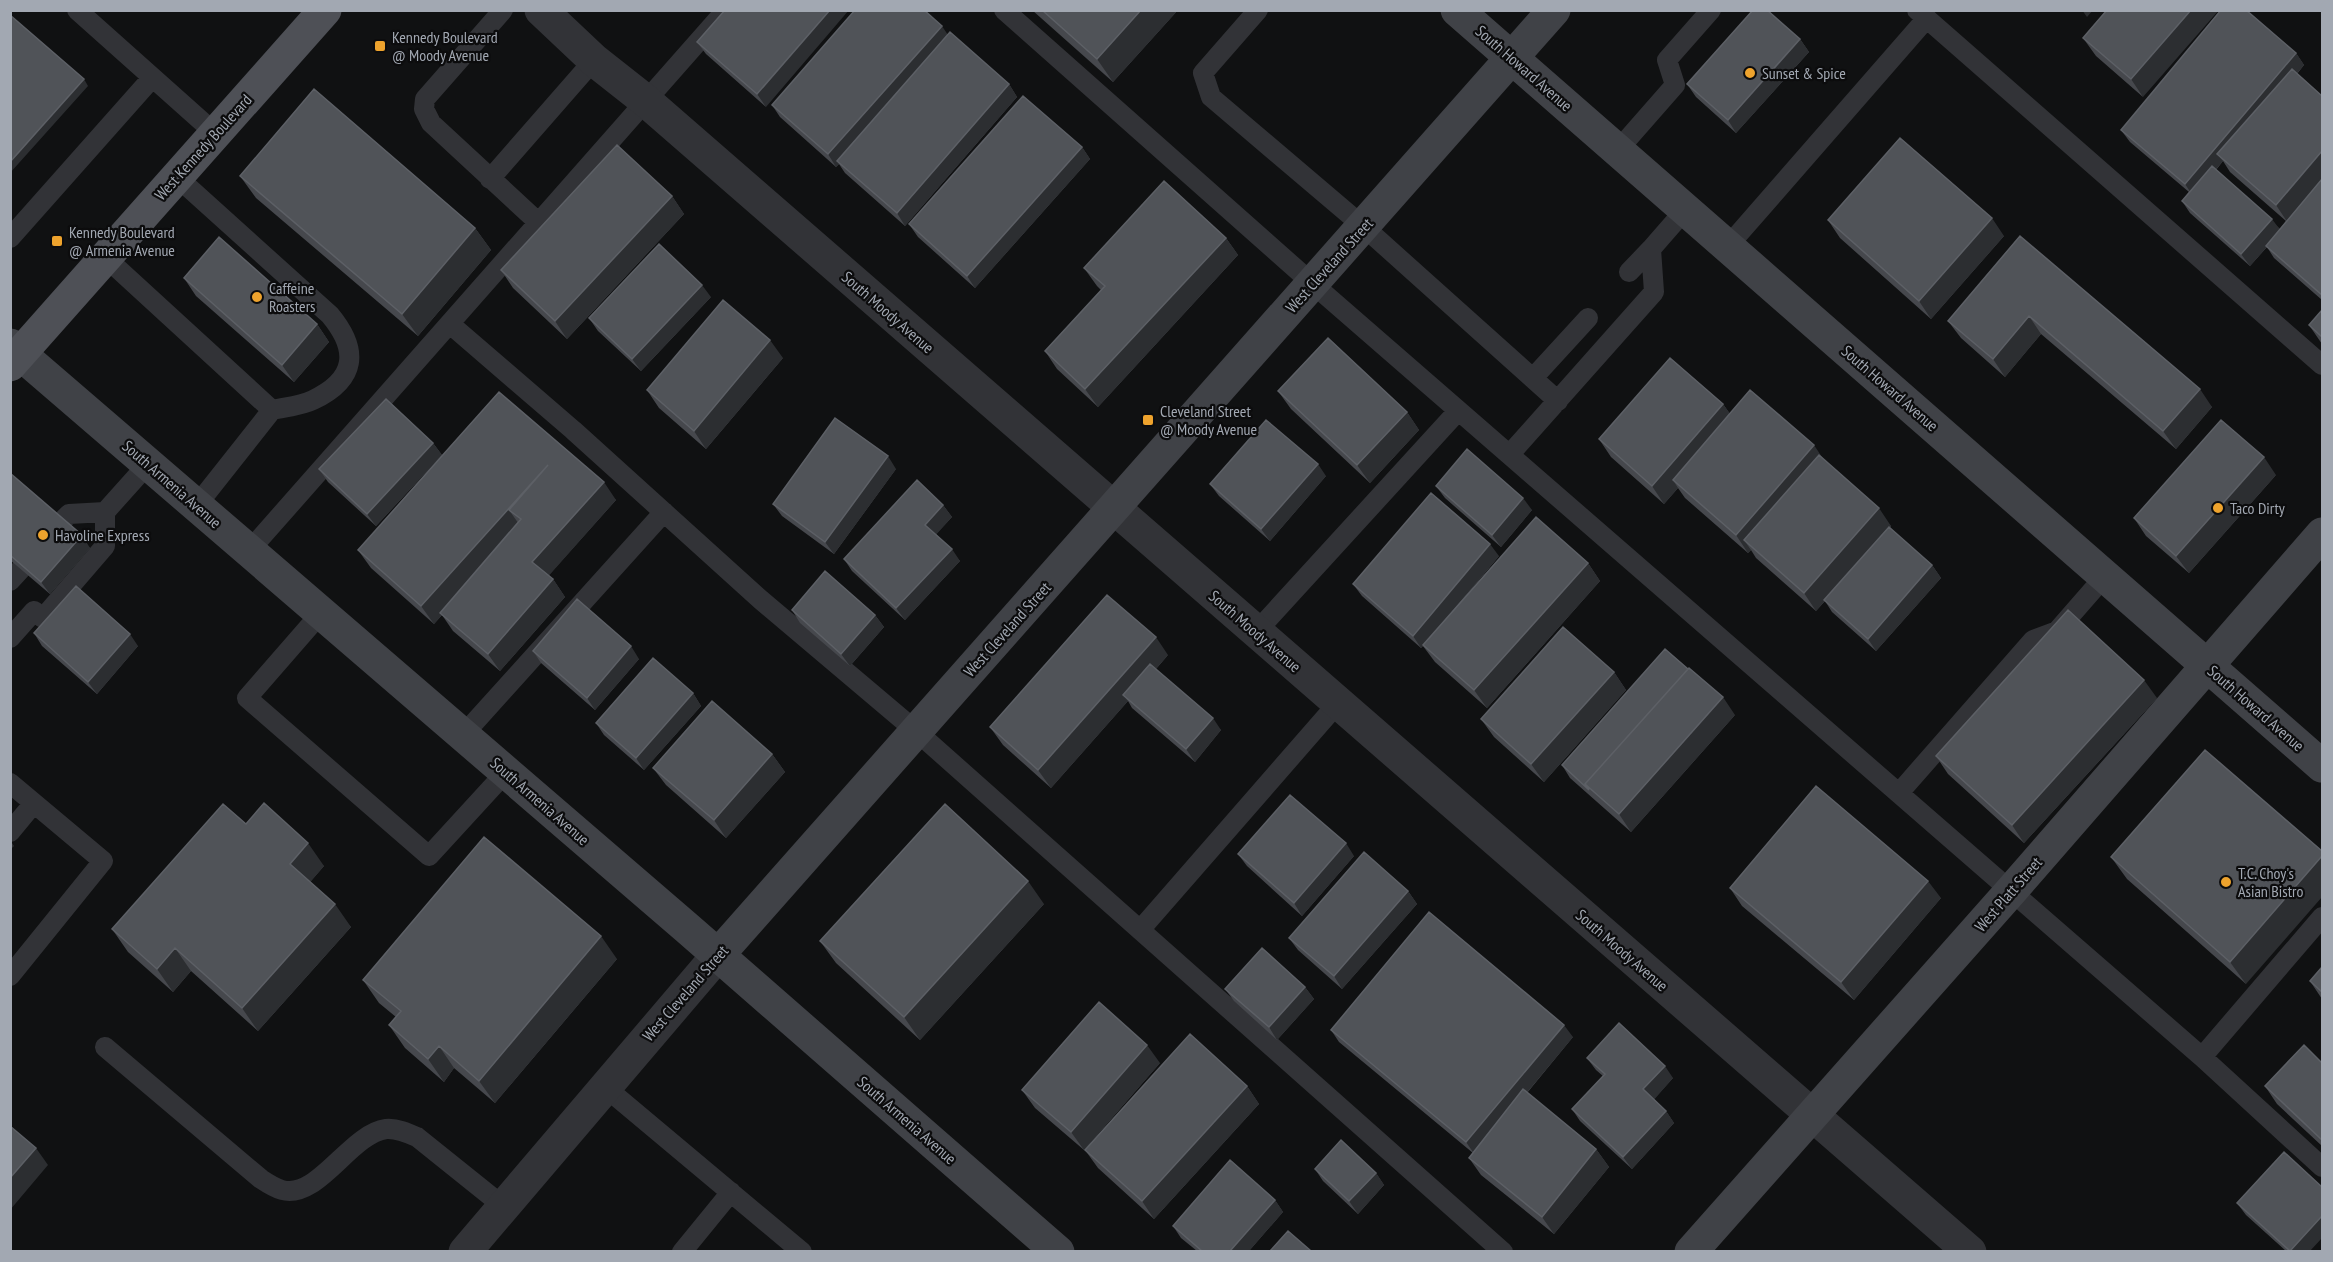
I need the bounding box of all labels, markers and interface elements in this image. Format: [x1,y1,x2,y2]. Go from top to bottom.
street label: South Howard Avenue [1472,21,1576,115]
place label: Kennedy Boulevard @ Moody Avenue [392,27,498,65]
marker: Kennedy Boulevard @ Moody Avenue [373,39,387,53]
place label: Sunset & Spice [1762,63,1846,83]
marker: Sunset & Spice [1743,66,1757,80]
street label: West Kennedy Boulevard [150,90,256,204]
street label: West Cleveland Street [1281,213,1377,317]
place label: Kennedy Boulevard @ Armenia Avenue [69,222,175,260]
marker: Kennedy Boulevard @ Armenia Avenue [50,234,64,248]
street label: South Moody Avenue [838,267,938,357]
place label: Caffeine Roasters [269,278,315,316]
marker: Caffeine Roasters [250,290,264,304]
street label: South Howard Avenue [1838,341,1942,435]
place label: Cleveland Street @ Moody Avenue [1160,401,1257,439]
marker: Cleveland Street @ Moody Avenue [1141,413,1155,427]
street label: South Armenia Avenue [118,436,226,532]
place label: Taco Dirty [2230,498,2285,518]
marker: Taco Dirty [2211,501,2225,515]
place label: Havoline Express [55,525,150,545]
marker: Havoline Express [36,528,50,542]
street label: West Cleveland Street [959,577,1055,681]
street label: South Moody Avenue [1205,586,1305,676]
street label: South Howard Avenue [2204,661,2308,755]
street label: South Armenia Avenue [486,753,594,849]
street label: West Platt Street [1970,852,2046,936]
place label: T.C. Choy's Asian Bistro [2238,863,2303,901]
marker: T.C. Choy's Asian Bistro [2219,875,2233,889]
street label: South Moody Avenue [1572,905,1672,995]
street label: West Cleveland Street [638,940,733,1045]
street label: South Armenia Avenue [853,1072,961,1168]

